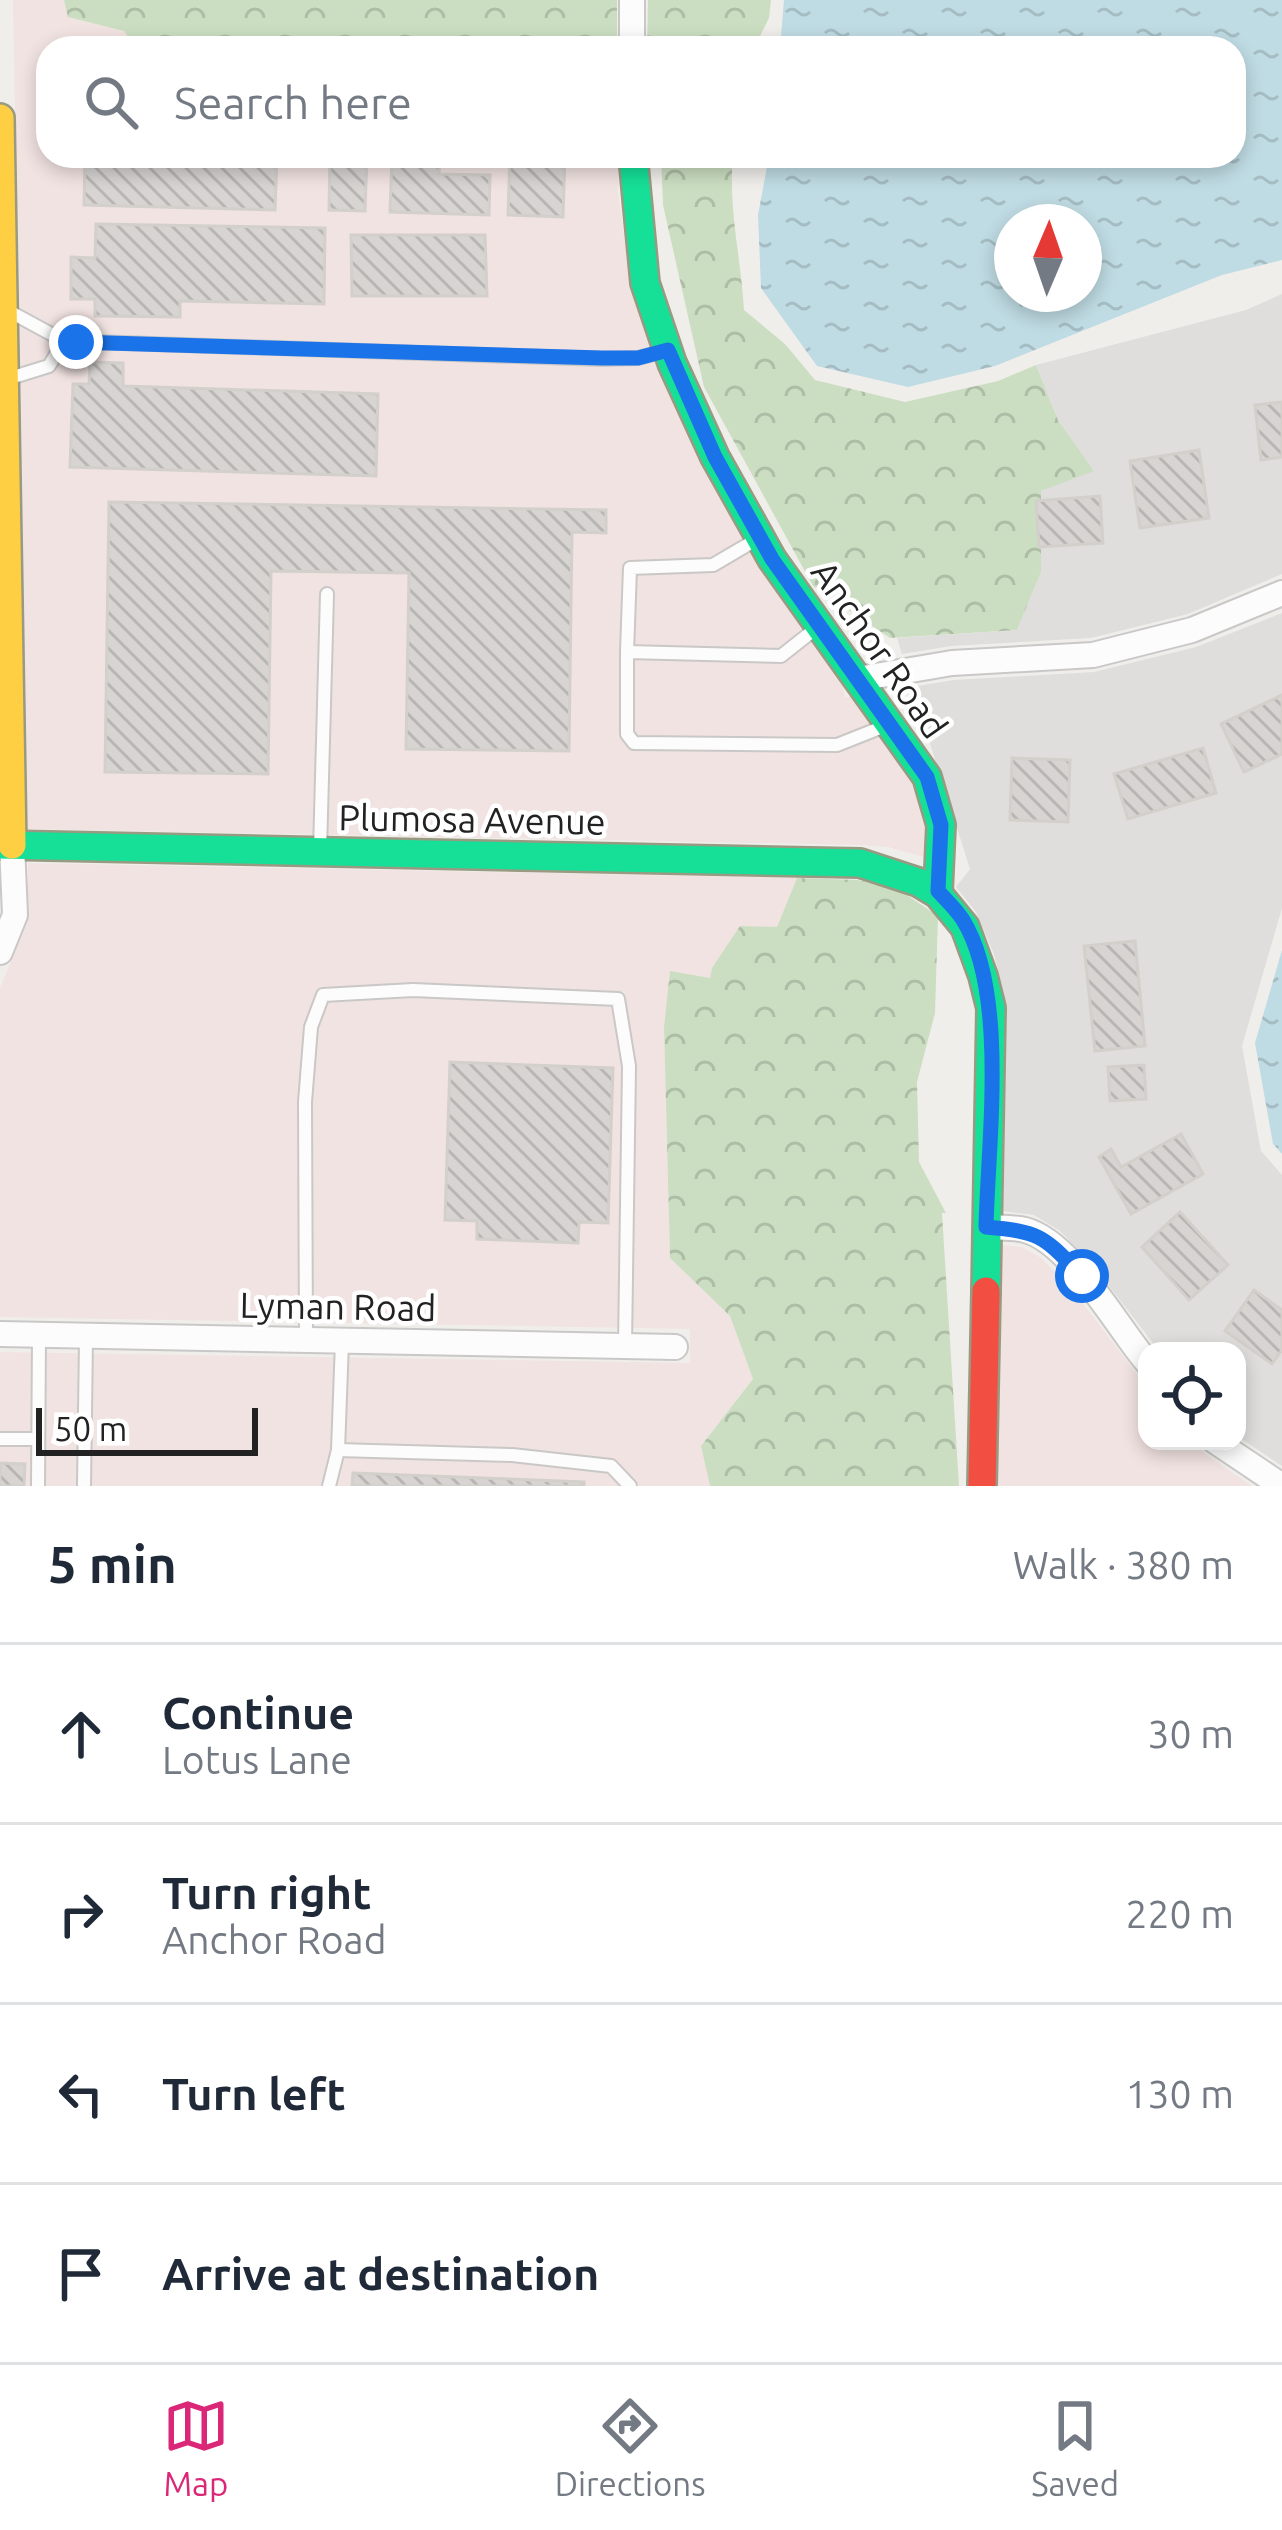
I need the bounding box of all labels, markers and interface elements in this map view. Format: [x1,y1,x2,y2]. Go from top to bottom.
search box [36,36,1246,168]
icon: search [78,69,144,135]
text: Search here [174,77,412,128]
north arrow [994,204,1102,312]
route end [49,315,103,369]
street label: Anchor Road [804,552,956,746]
street label: Plumosa Avenue [338,796,606,842]
route start [1055,1249,1109,1303]
street label: Lyman Road [239,1284,437,1328]
map controls [1138,1342,1246,1450]
button: locate [1138,1342,1246,1450]
scale bar [36,1402,258,1455]
text: 50 m [54,1410,127,1447]
text: 5 min [48,1535,177,1593]
text: Walk · 380 m [1013,1543,1234,1586]
text: Continue [162,1687,354,1738]
icon: ahead [48,1701,114,1767]
text: 30 m [1147,1712,1234,1755]
text: Lotus Lane [162,1738,352,1781]
text: Turn right [162,1867,371,1918]
icon: right [48,1881,114,1947]
text: 220 m [1125,1892,1234,1935]
text: Anchor Road [162,1918,386,1961]
icon: left [48,2061,114,2127]
text: Turn left [162,2068,346,2119]
text: 130 m [1125,2072,1234,2115]
icon: arrive [48,2241,114,2307]
text: Arrive at destination [162,2248,599,2299]
tab: Map [163,2393,229,2502]
tab: Directions [555,2393,705,2502]
tab: Saved [1031,2393,1119,2502]

